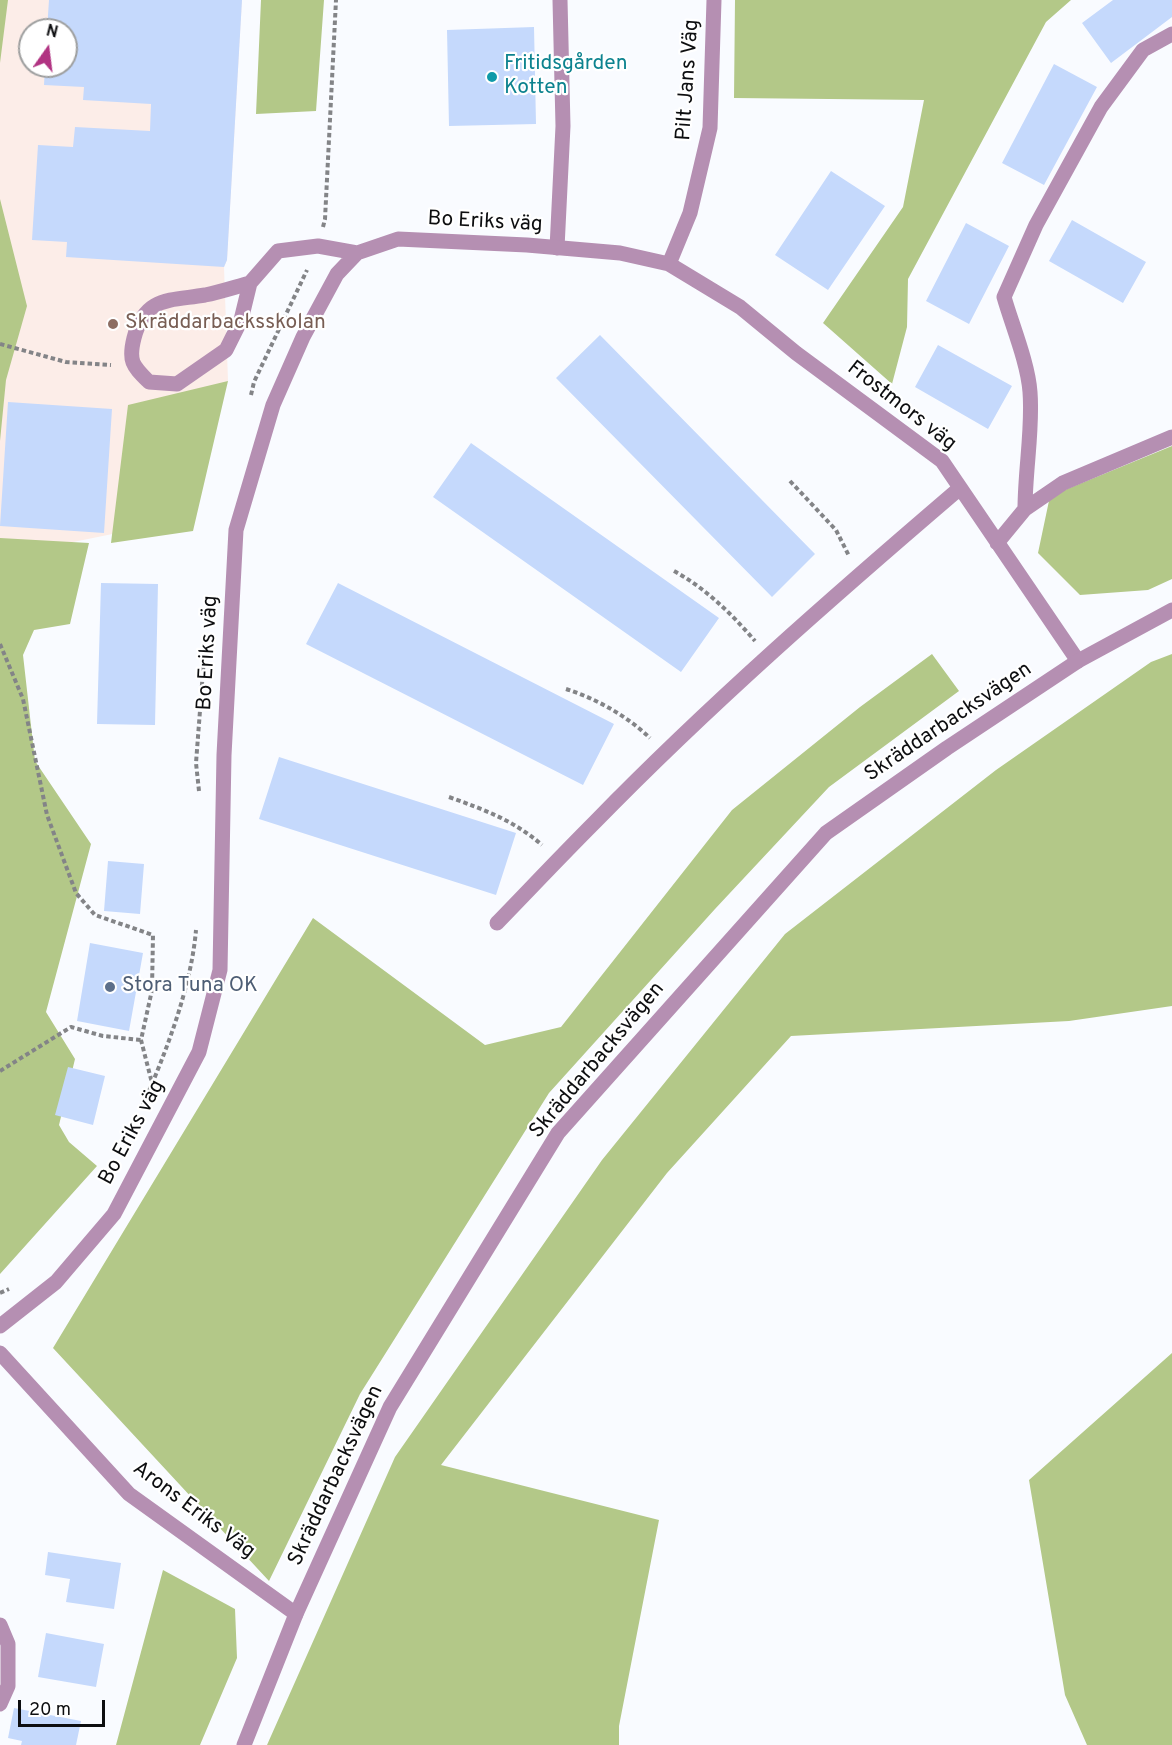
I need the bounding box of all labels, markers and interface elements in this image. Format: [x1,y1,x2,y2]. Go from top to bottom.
north arrow [18,18,78,78]
street label: Pilt Jans Väg [672,18,706,142]
text: N [44,21,60,44]
place label: Fritidsgården Kotten [504,52,628,102]
marker: Fritidsgården Kotten [485,70,499,84]
street label: Bo Eriks väg [427,207,543,239]
place label: Skräddarbacksskolan [125,311,326,337]
marker: Skräddarbacksskolan [106,317,120,331]
street label: Frostmors väg [841,357,961,457]
street label: Bo Eriks väg [193,595,225,711]
street label: Skräddarbacksvägen [861,658,1037,788]
place label: Stora Tuna OK [122,974,258,1000]
street label: Skräddarbacksvägen [525,978,671,1144]
marker: Stora Tuna OK [103,980,117,994]
street label: Bo Eriks väg [95,1076,171,1190]
street label: Skräddarbacksvägen [284,1382,390,1570]
street label: Arons Eriks Väg [127,1457,259,1565]
scale bar [21,1688,108,1726]
text: 20 m [29,1699,71,1722]

